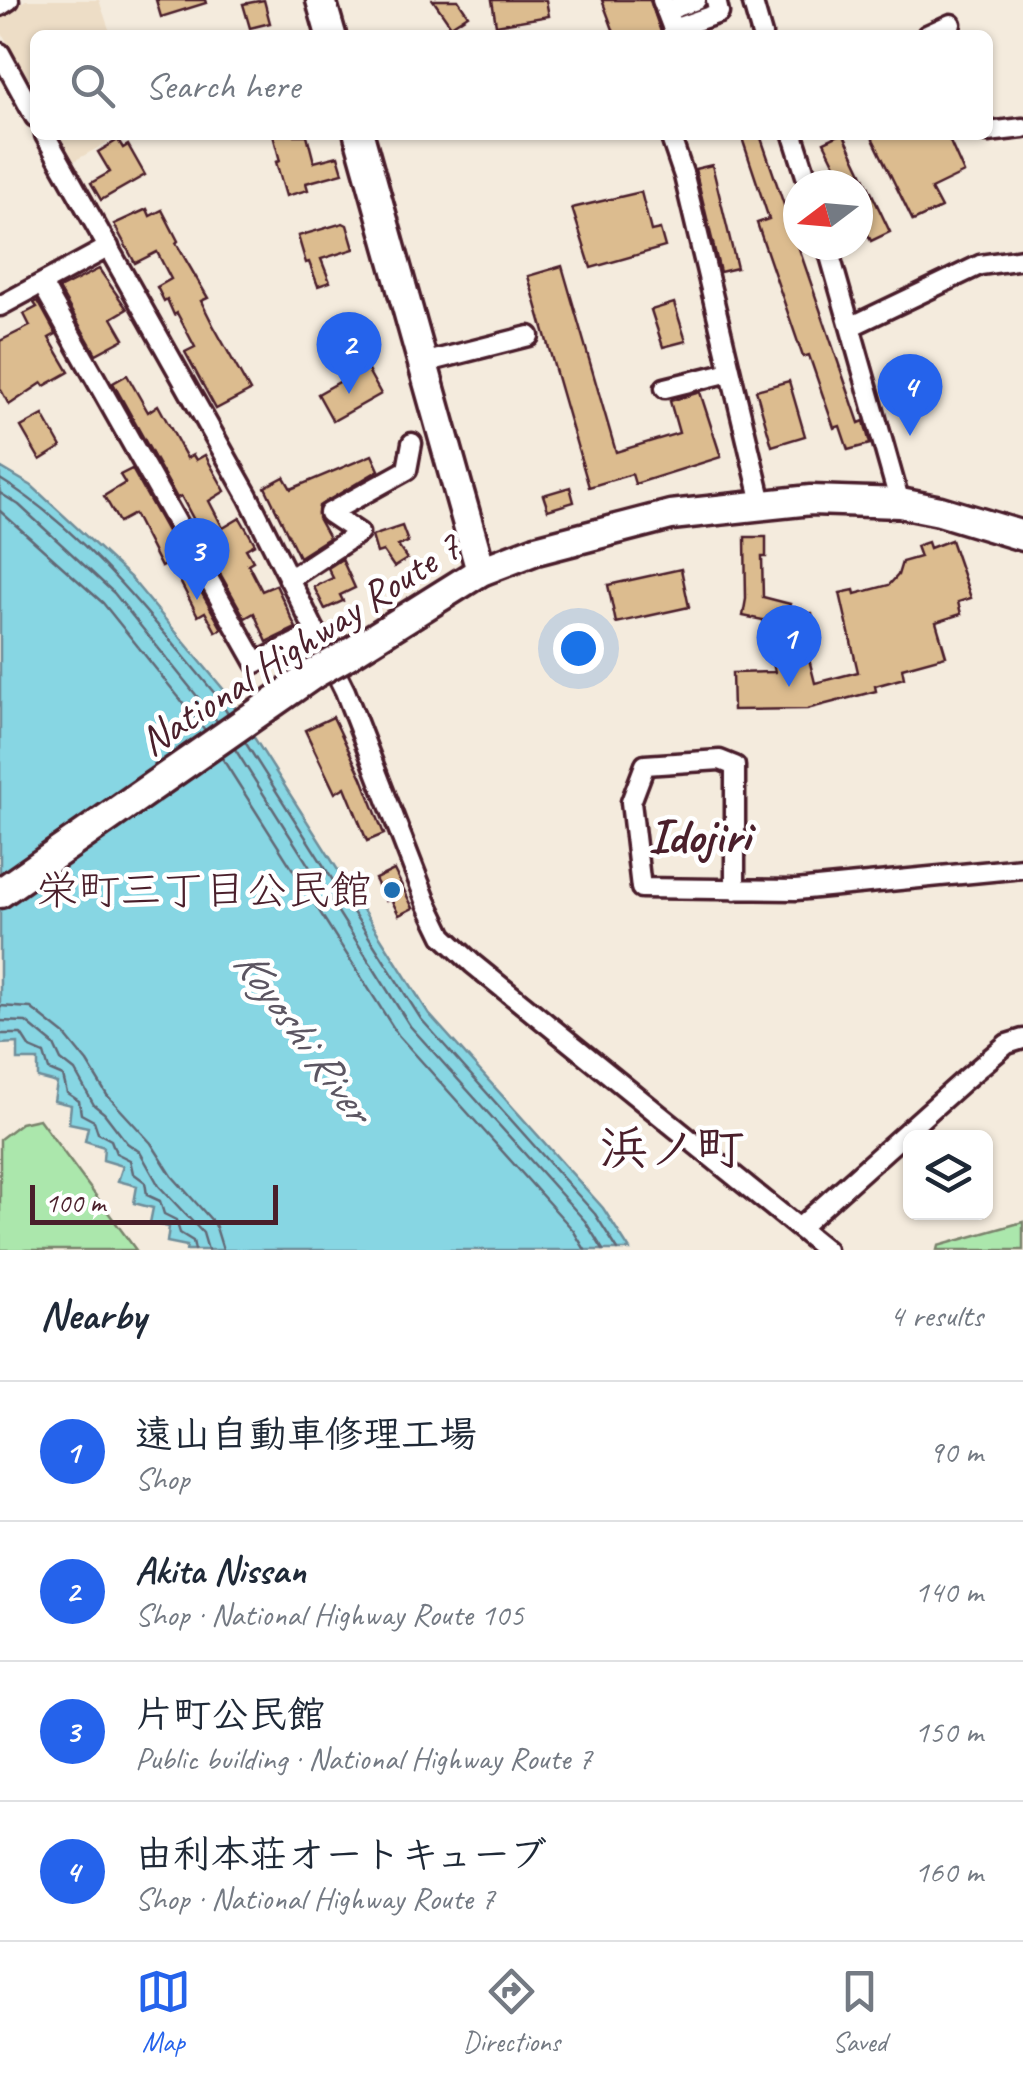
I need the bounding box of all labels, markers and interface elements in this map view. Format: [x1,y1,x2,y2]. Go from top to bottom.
search box [30,30,993,140]
icon: search [65,58,120,113]
text: Search here [145,62,300,109]
north arrow [783,170,873,260]
pin: 2 [316,312,382,394]
pin: 4 [878,354,942,436]
pin: 3 [164,518,230,600]
street label: National Highway Route 7 [129,519,472,768]
pin: 1 [756,604,822,687]
your location [553,623,604,674]
district label: Idojiri [648,806,757,866]
place label: 栄町三丁目公民館 [36,864,372,917]
marker: 栄町三丁目公民館 [381,879,403,901]
water label: Koyoshi River [221,937,389,1138]
district label: 浜ノ町 [600,1118,744,1178]
map controls [903,1130,993,1220]
button: layers [903,1130,993,1220]
scale bar [30,1180,278,1224]
text: 100 m [45,1185,105,1220]
text: Nearby [40,1289,146,1342]
text: 4 results [889,1295,983,1336]
text: 遠山自動車修理工場 [135,1411,477,1458]
text: 1 [65,1431,80,1472]
text: 90 m [929,1431,983,1472]
text: Shop [135,1458,189,1499]
text: Akita Nissan [135,1547,306,1594]
text: 2 [65,1571,80,1612]
text: 140 m [914,1571,983,1612]
text: Shop · National Highway Route 105 [135,1594,524,1635]
text: 片町公民館 [135,1691,325,1738]
text: 3 [65,1711,80,1752]
text: 150 m [914,1711,983,1752]
text: Public building · National Highway Route 7 [135,1738,592,1779]
text: 由利本荘オートキューブ [135,1831,547,1878]
text: 4 [65,1851,80,1892]
text: 160 m [914,1851,983,1892]
text: Shop · National Highway Route 7 [135,1878,495,1919]
tab: Map [136,1964,191,2059]
tab: Directions [463,1964,560,2059]
tab: Saved [832,1964,887,2059]

